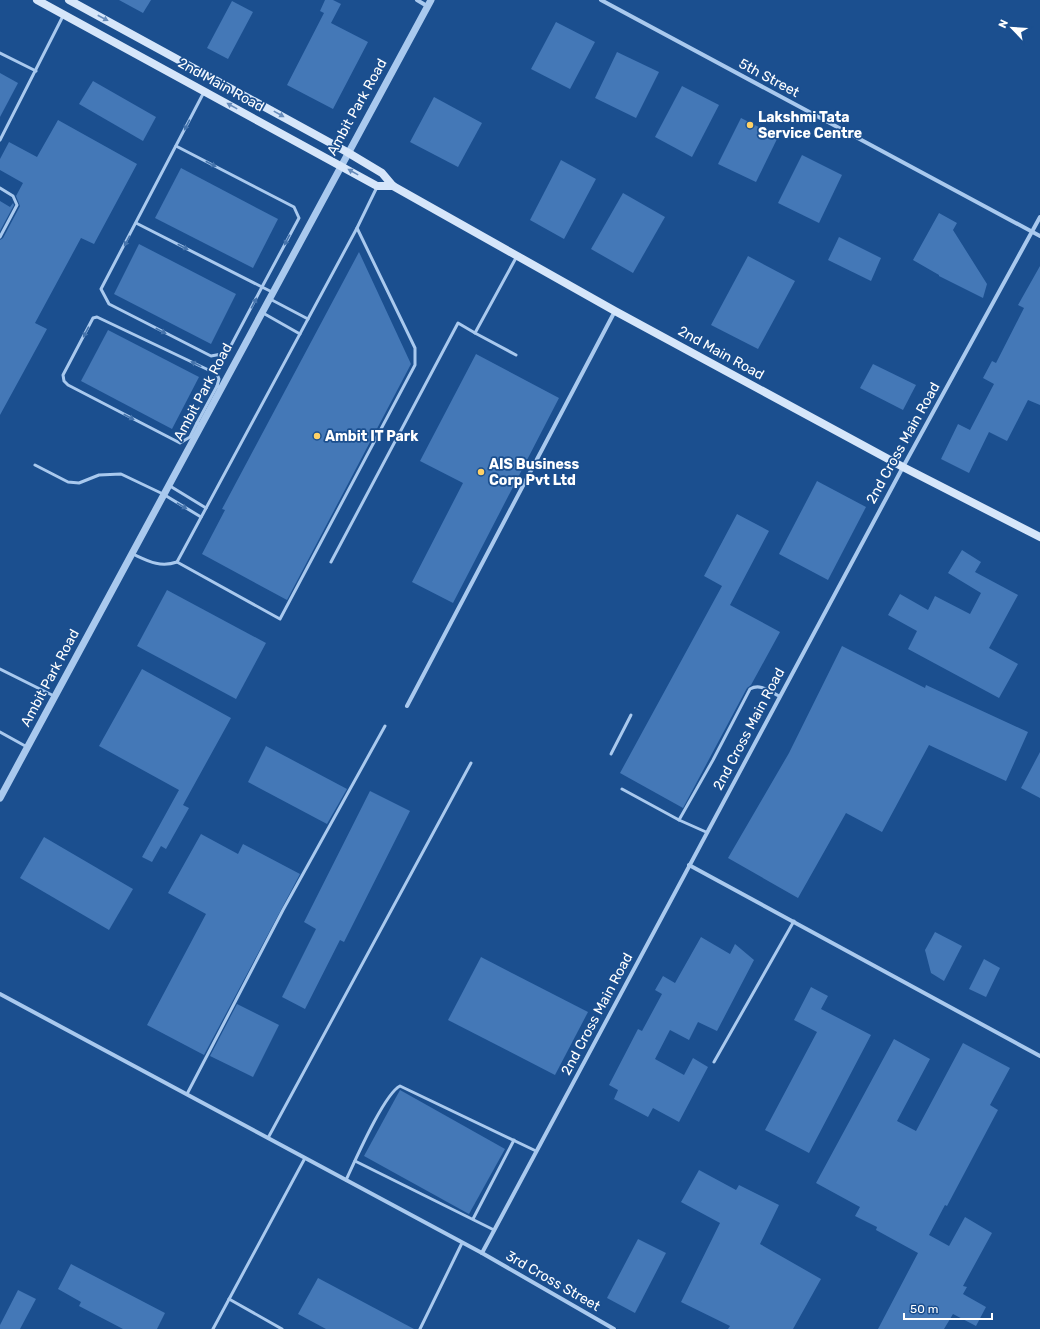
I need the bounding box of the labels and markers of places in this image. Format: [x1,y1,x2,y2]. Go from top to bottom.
place label: Lakshmi Tata Service Centre [758,109,862,142]
marker: Lakshmi Tata Service Centre [745,120,755,130]
place label: Ambit IT Park [325,428,419,445]
marker: Ambit IT Park [312,431,322,441]
place label: AIS Business Corp Pvt Ltd [489,456,579,489]
marker: AIS Business Corp Pvt Ltd [476,467,486,477]

